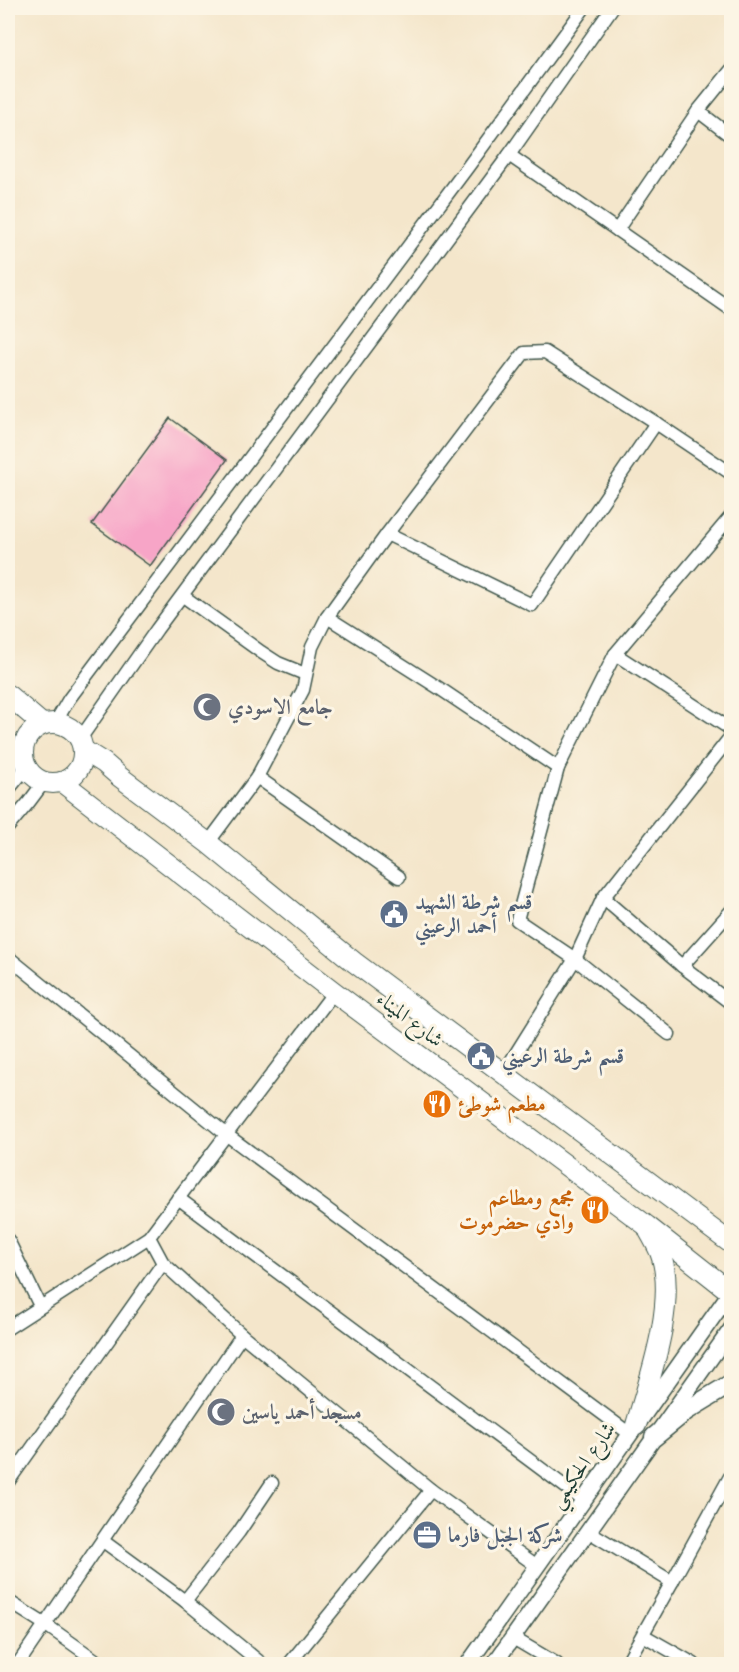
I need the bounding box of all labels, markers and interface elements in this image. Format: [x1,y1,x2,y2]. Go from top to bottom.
mosque icon: جامع الاسودي [191,691,223,723]
place label: جامع الاسودي [228,696,333,726]
place label: قسم شرطة الشهيد أحمد الرعيني [415,893,532,946]
public building icon: قسم شرطة الشهيد أحمد الرعيني [378,898,410,930]
street label: شارع الميناء [368,989,446,1057]
public building icon: قسم شرطة الرعيني [465,1040,497,1072]
place label: قسم شرطة الرعيني [502,1047,624,1076]
restaurant icon: مطعم شوطئ [421,1088,453,1120]
place label: مطعم شوطئ [458,1095,546,1123]
place label: مجمع ومطاعم وادي حضرموت [459,1188,574,1239]
restaurant icon: مجمع ومطاعم وادي حضرموت [579,1194,611,1226]
mosque icon: مسجد أحمد ياسين [205,1396,237,1428]
place label: مسجد أحمد ياسين [242,1398,362,1425]
street label: شارع الحكيمي [544,1418,627,1517]
office icon: شركة الجبل فارما [411,1519,443,1551]
place label: شركة الجبل فارما [448,1522,562,1550]

